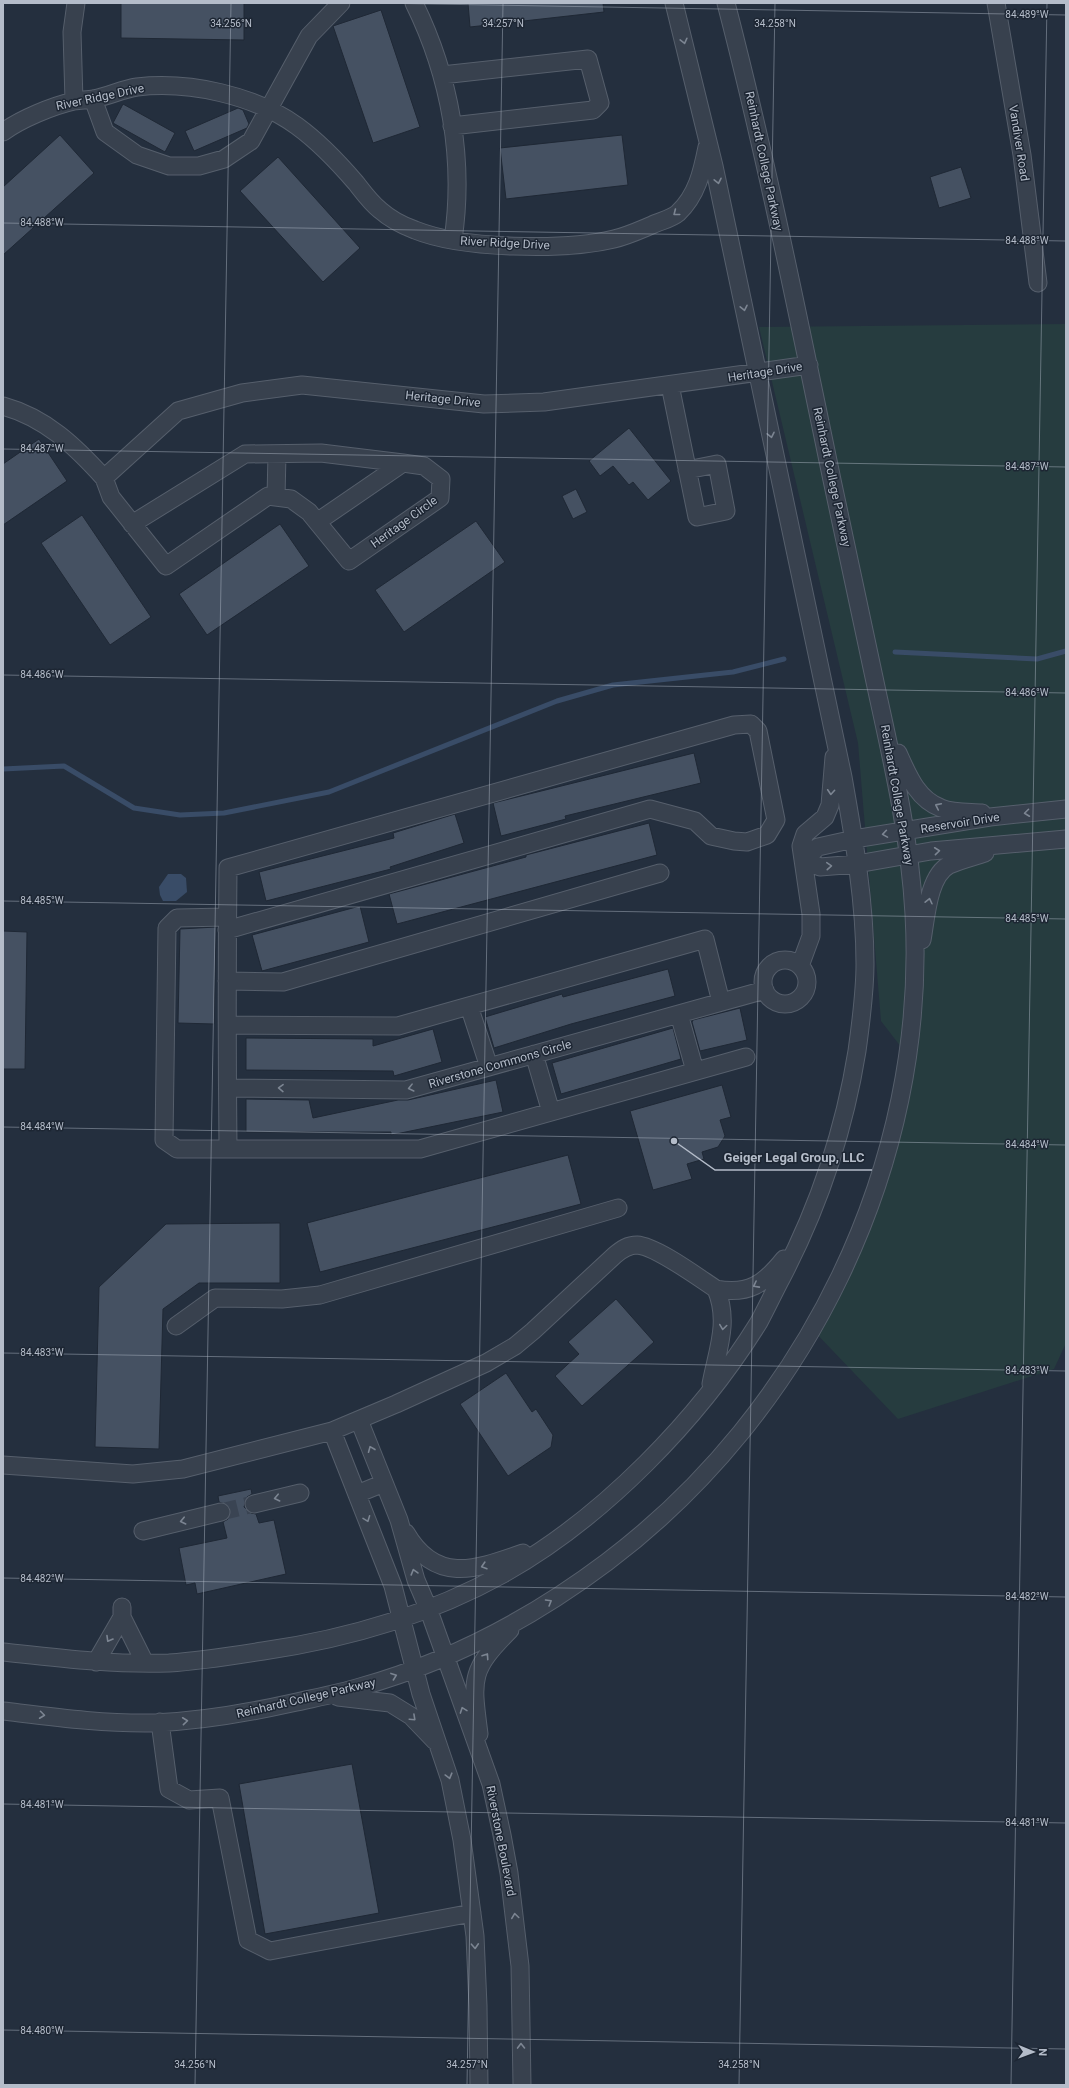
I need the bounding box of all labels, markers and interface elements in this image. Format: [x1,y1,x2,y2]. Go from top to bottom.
text: 84.489°W [1005,9,1049,20]
text: 34.256°N [210,18,252,29]
text: 34.257°N [482,18,524,29]
text: 34.258°N [754,18,796,29]
one-way arrow [679,37,687,44]
street label: River Ridge Drive [55,81,145,113]
street label: Reinhardt College Parkway [742,90,786,232]
street label: Vandiver Road [1006,104,1032,182]
one-way arrow [713,177,721,184]
one-way arrow [674,208,681,215]
text: 84.488°W [20,217,64,228]
street label: River Ridge Drive [460,234,550,252]
text: 84.488°W [1005,235,1049,246]
one-way arrow [740,305,748,311]
street label: Heritage Drive [727,359,803,385]
street label: Heritage Drive [405,388,481,410]
street label: Reinhardt College Parkway [810,406,854,548]
one-way arrow [766,432,775,438]
text: 84.487°W [20,443,64,454]
text: 84.487°W [1005,461,1049,472]
street label: Heritage Circle [368,493,440,551]
text: 84.486°W [20,669,64,680]
text: 84.486°W [1005,687,1049,698]
street label: Reinhardt College Parkway [878,724,916,867]
one-way arrow [827,789,835,795]
one-way arrow [935,803,942,811]
one-way arrow [1024,808,1030,817]
street label: Reservoir Drive [919,810,1001,836]
one-way arrow [882,829,888,838]
one-way arrow [934,847,940,856]
one-way arrow [826,862,832,871]
text: 84.485°W [20,895,64,906]
one-way arrow [924,898,932,905]
text: 84.485°W [1005,913,1049,924]
street label: Riverstone Commons Circle [427,1037,573,1091]
one-way arrow [278,1084,284,1093]
one-way arrow [408,1084,414,1092]
text: 84.484°W [20,1121,64,1132]
text: 84.484°W [1005,1139,1049,1150]
callout: Geiger Legal Group, LLC [715,1145,872,1170]
text: Geiger Legal Group, LLC [724,1150,865,1165]
one-way arrow [753,1281,760,1288]
one-way arrow [719,1324,728,1330]
text: 84.483°W [20,1347,64,1358]
text: 84.483°W [1005,1365,1049,1376]
one-way arrow [367,1446,375,1453]
one-way arrow [274,1494,280,1502]
one-way arrow [180,1516,186,1524]
one-way arrow [362,1516,370,1523]
one-way arrow [481,1561,488,1570]
one-way arrow [410,1569,419,1576]
text: 84.482°W [20,1573,64,1584]
text: 84.482°W [1005,1591,1049,1602]
one-way arrow [545,1600,552,1607]
one-way arrow [107,1635,114,1642]
one-way arrow [481,1653,489,1660]
one-way arrow [391,1672,398,1680]
street label: Reinhardt College Parkway [235,1675,377,1721]
one-way arrow [459,1706,468,1713]
one-way arrow [39,1711,45,1720]
one-way arrow [408,1714,416,1721]
one-way arrow [182,1716,188,1725]
one-way arrow [444,1773,453,1780]
street label: Riverstone Boulevard [483,1784,519,1898]
text: 84.481°W [20,1799,64,1810]
text: 84.481°W [1005,1817,1049,1828]
one-way arrow [510,1913,519,1919]
one-way arrow [471,1943,480,1949]
text: 84.480°W [20,2025,64,2036]
north arrow [1013,2032,1053,2072]
one-way arrow [517,2043,525,2049]
text: N [1036,2048,1049,2056]
text: 34.256°N [174,2059,216,2070]
text: 34.257°N [446,2059,488,2070]
text: 34.258°N [718,2059,760,2070]

